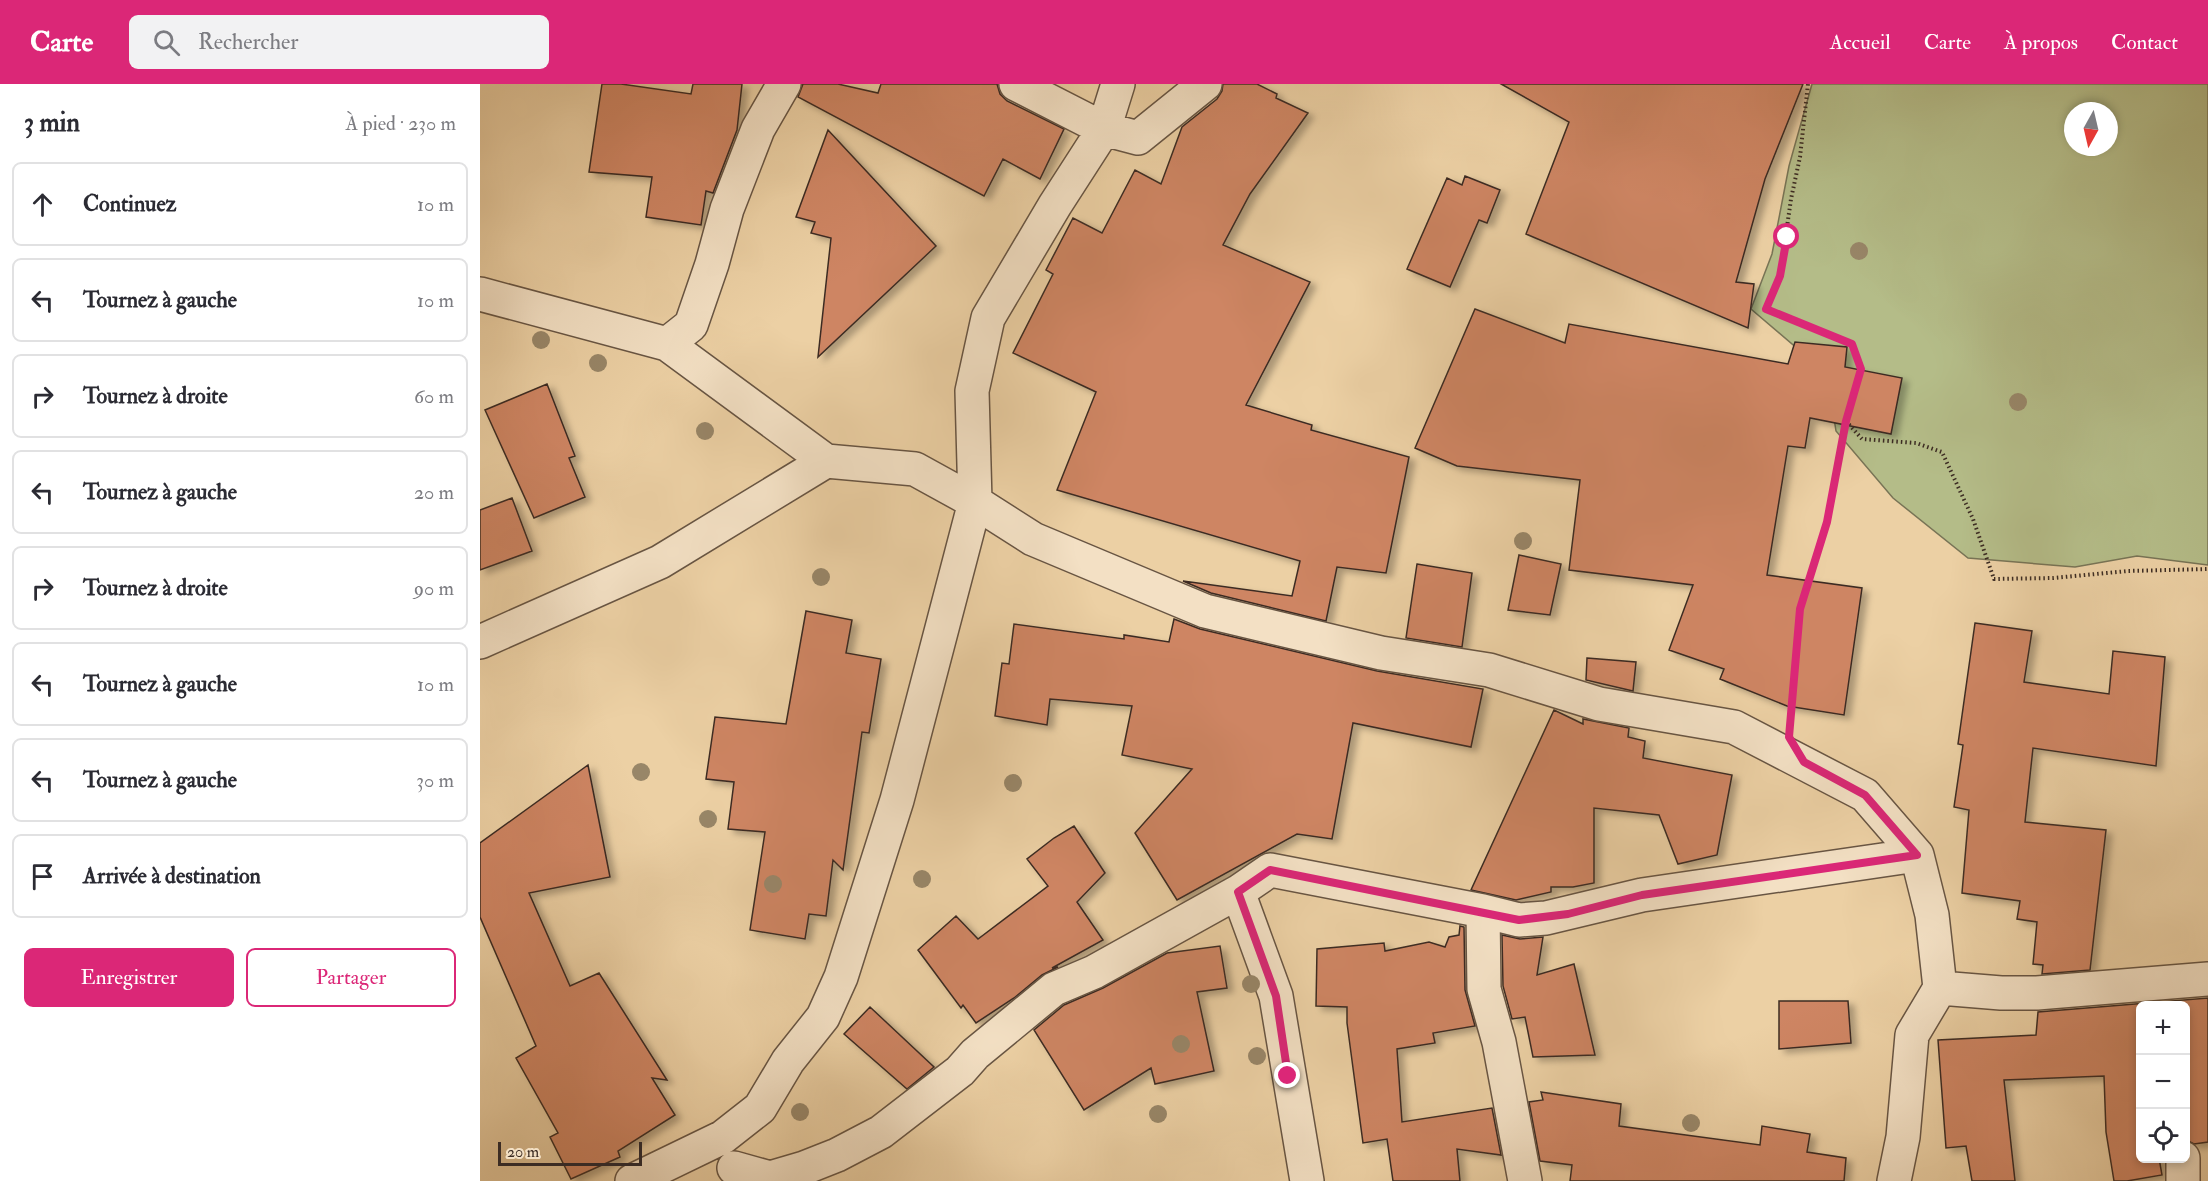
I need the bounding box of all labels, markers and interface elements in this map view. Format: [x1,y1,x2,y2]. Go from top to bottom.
search box [129,15,549,69]
text: Carte [30,25,93,60]
icon: search [150,26,183,59]
text: Rechercher [198,28,298,56]
text: Accueil [1830,29,1891,56]
text: Carte [1924,29,1971,56]
text: À propos [2004,29,2078,56]
text: Contact [2111,29,2178,56]
north arrow [2064,102,2118,156]
text: 3 min [24,107,80,139]
text: À pied · 230 m [345,111,456,136]
icon: ahead [26,188,59,221]
text: Continuez [83,190,176,218]
text: 10 m [417,192,454,217]
route start [1773,223,1799,249]
icon: left [26,284,59,317]
text: Tournez à gauche [83,286,237,314]
text: 10 m [417,288,454,313]
icon: right [26,380,59,413]
text: Tournez à droite [83,382,228,410]
text: 60 m [414,384,454,409]
icon: left [26,476,59,509]
text: Tournez à gauche [83,478,237,506]
text: 20 m [414,480,454,505]
icon: right [26,572,59,605]
text: Tournez à droite [83,574,228,602]
text: 90 m [414,576,454,601]
icon: left [26,668,59,701]
text: Tournez à gauche [83,670,237,698]
text: 10 m [417,672,454,697]
icon: left [26,764,59,797]
text: Tournez à gauche [83,766,237,794]
text: 30 m [416,768,454,793]
icon: arrive [26,860,59,893]
text: Arrivée à destination [83,862,261,890]
button: Enregistrer [24,948,234,1007]
button: Partager [246,948,456,1007]
map controls [2136,1001,2190,1163]
button: + [2136,1001,2190,1055]
button: − [2136,1055,2190,1109]
route end [1274,1062,1300,1088]
button: locate [2136,1109,2190,1163]
scale bar [498,1139,642,1166]
text: 20 m [507,1142,539,1162]

